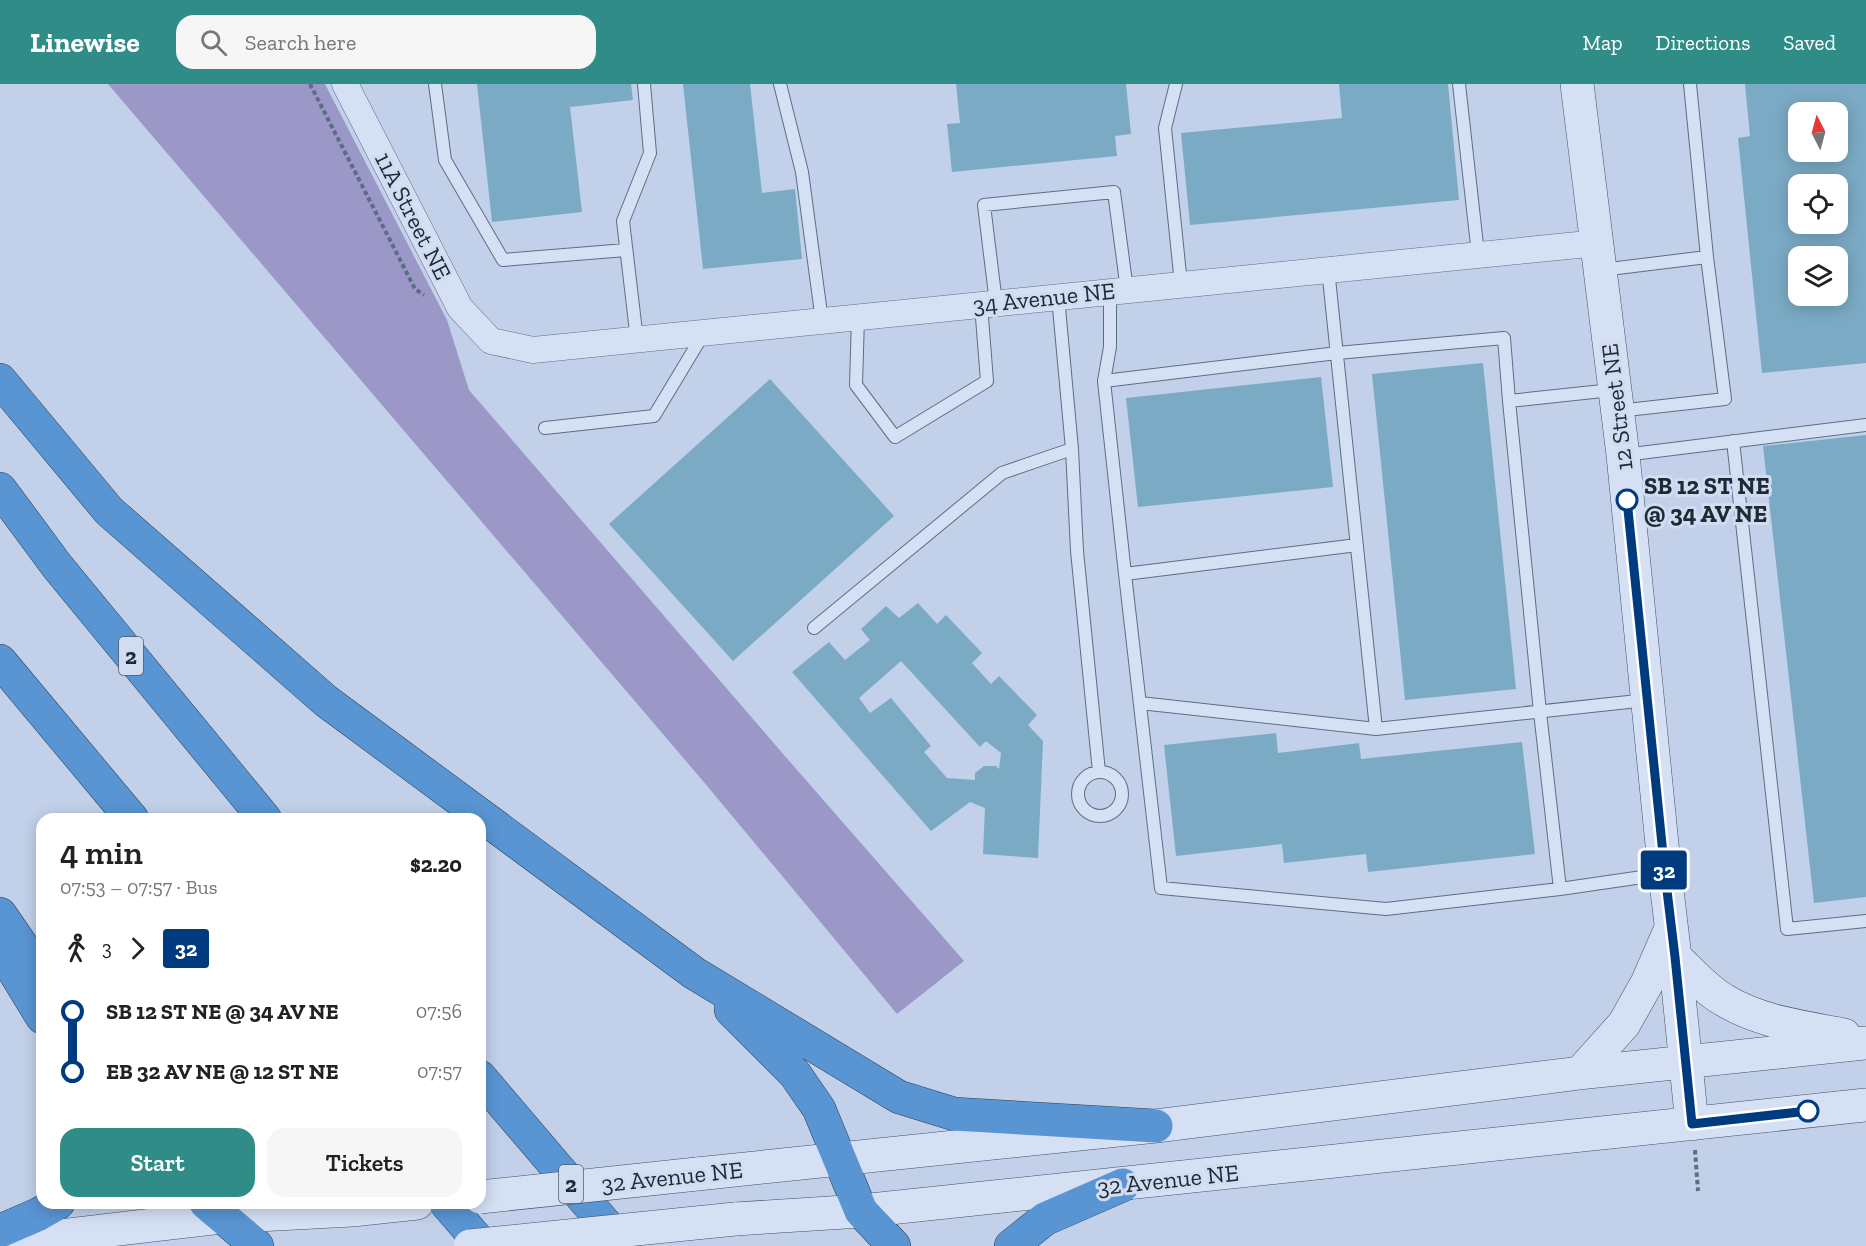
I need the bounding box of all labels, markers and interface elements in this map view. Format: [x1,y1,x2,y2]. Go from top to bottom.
search box [176,15,596,69]
text: Linewise [30,26,140,59]
icon: search [197,26,230,59]
text: Search here [245,29,356,56]
text: Map [1583,30,1623,55]
text: Directions [1656,30,1750,55]
text: Saved [1783,30,1836,55]
north arrow [1788,102,1848,162]
map controls [1788,102,1848,306]
street label: 11A Street NE [369,147,458,284]
button: locate [1788,174,1848,234]
button: layers [1788,246,1848,306]
street label: 34 Avenue NE [971,276,1116,319]
street label: 12 Street NE [1594,342,1639,472]
place label: SB 12 ST NE @ 34 AV NE [1644,471,1770,528]
marker: SB 12 ST NE @ 34 AV NE [1616,489,1638,511]
road number: 2 [119,637,143,675]
text: 4 min [60,833,143,872]
line badge: 32 [1637,850,1691,890]
text: $2.20 [410,851,462,878]
text: 32 [1653,858,1675,883]
text: 07:53 – 07:57 · Bus [60,875,218,899]
icon: walk [60,932,93,965]
icon: forward [121,932,154,965]
text: 3 [102,936,112,960]
text: 32 [175,936,197,961]
text: SB 12 ST NE @ 34 AV NE [106,998,338,1025]
text: 07:56 [416,999,462,1023]
text: EB 32 AV NE @ 12 ST NE [106,1058,339,1085]
text: 07:57 [417,1059,462,1083]
unlabelled marker [1797,1100,1819,1122]
button: Start [60,1128,255,1197]
button: Tickets [267,1128,462,1197]
street label: 32 Avenue NE [600,1155,744,1198]
street label: 32 Avenue NE [1096,1158,1240,1201]
road number: 2 [559,1165,583,1203]

